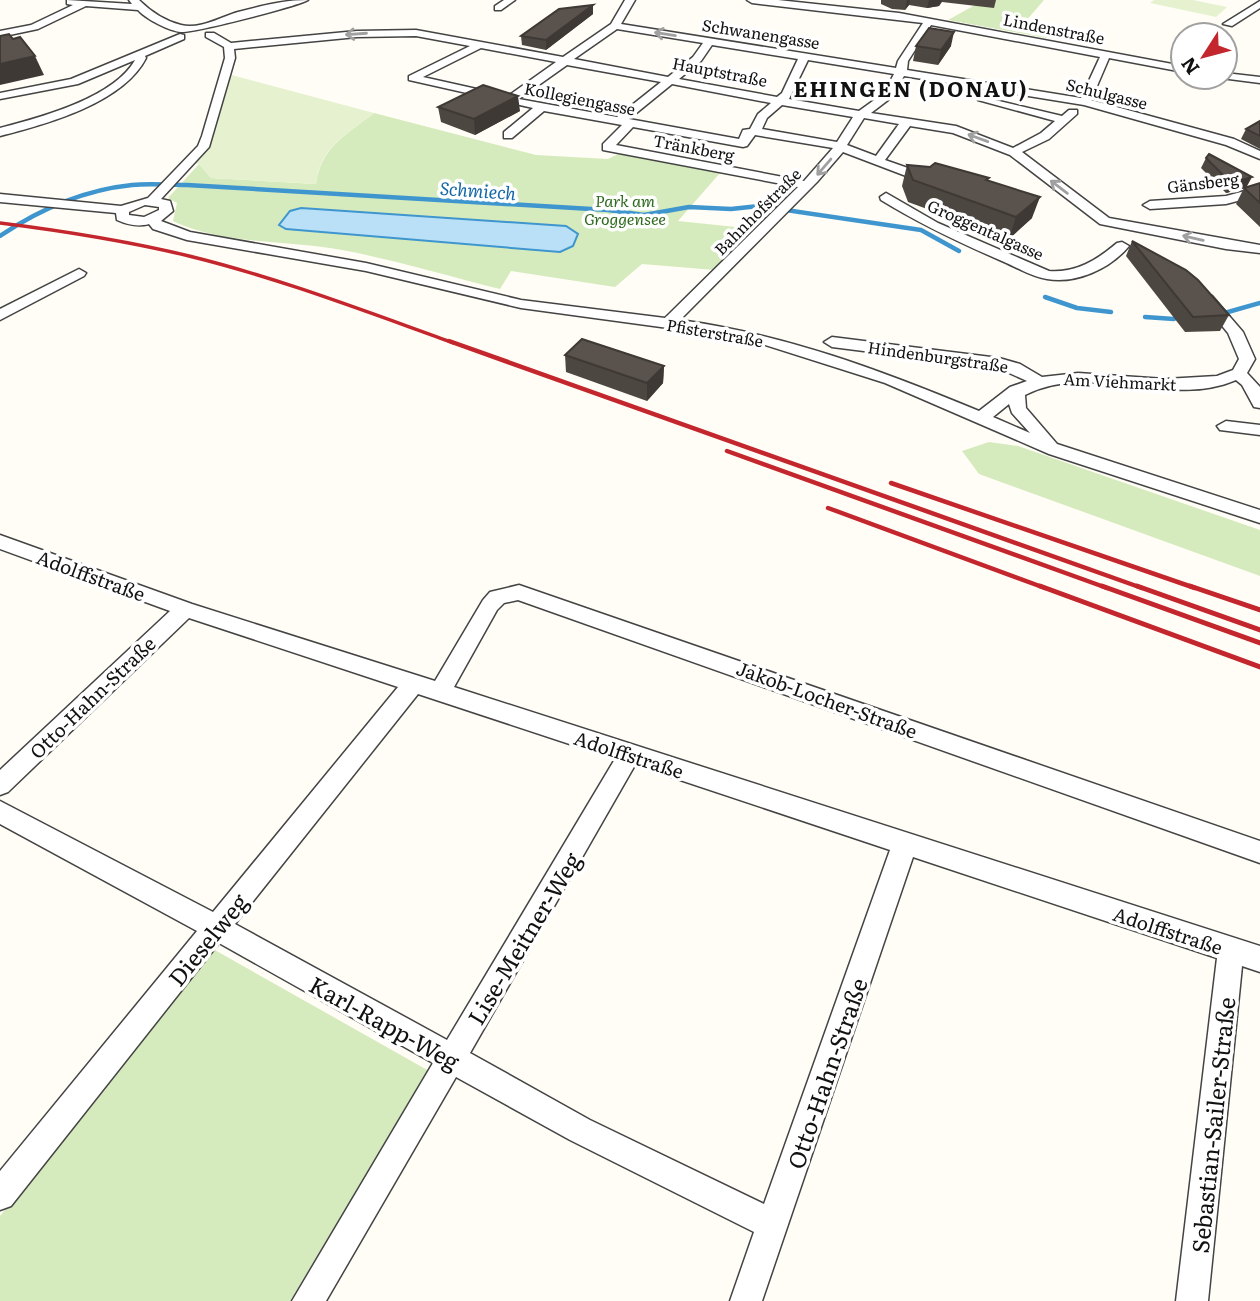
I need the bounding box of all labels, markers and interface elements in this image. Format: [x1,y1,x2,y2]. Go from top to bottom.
street label: Lindenstraße [1001,6,1107,50]
street label: Schwanengasse [700,12,822,54]
north arrow [1169,21,1239,91]
one-way arrow [654,27,676,40]
one-way arrow [346,28,368,41]
street label: Hauptstraße [671,50,769,92]
text: N [1173,52,1205,81]
street label: Schulgasse [1064,71,1150,115]
district label: EHINGEN (DONAU) [793,72,1029,103]
street label: Kollegiengasse [522,75,638,121]
street label: Tränkberg [651,127,737,167]
one-way arrow [967,131,989,143]
one-way arrow [816,157,832,175]
street label: Bahnhofstraße [708,162,806,260]
street label: Gänsberg [1166,166,1240,198]
water label: Schmiech [439,174,517,206]
one-way arrow [1050,180,1069,195]
park label: Park am Groggensee [584,188,666,230]
street label: Groggentalgasse [924,193,1048,265]
one-way arrow [1182,230,1205,244]
street label: Pfisterstraße [665,312,765,352]
street label: Hindenburgstraße [866,334,1010,378]
street label: Am Viehmarkt [1063,366,1178,396]
street label: Adolffstraße [33,542,149,608]
street label: Otto-Hahn-Straße [23,629,161,764]
street label: Jakob-Locher-Straße [733,653,921,745]
street label: Adolffstraße [571,723,687,785]
street label: Lise-Meitner-Weg [458,845,588,1031]
street label: Dieselweg [159,885,255,993]
street label: Adolffstraße [1110,899,1226,961]
street label: Karl-Rapp-Weg [304,967,466,1077]
street label: Otto-Hahn-Straße [777,973,875,1173]
street label: Sebastian-Sailer-Straße [1182,995,1242,1255]

